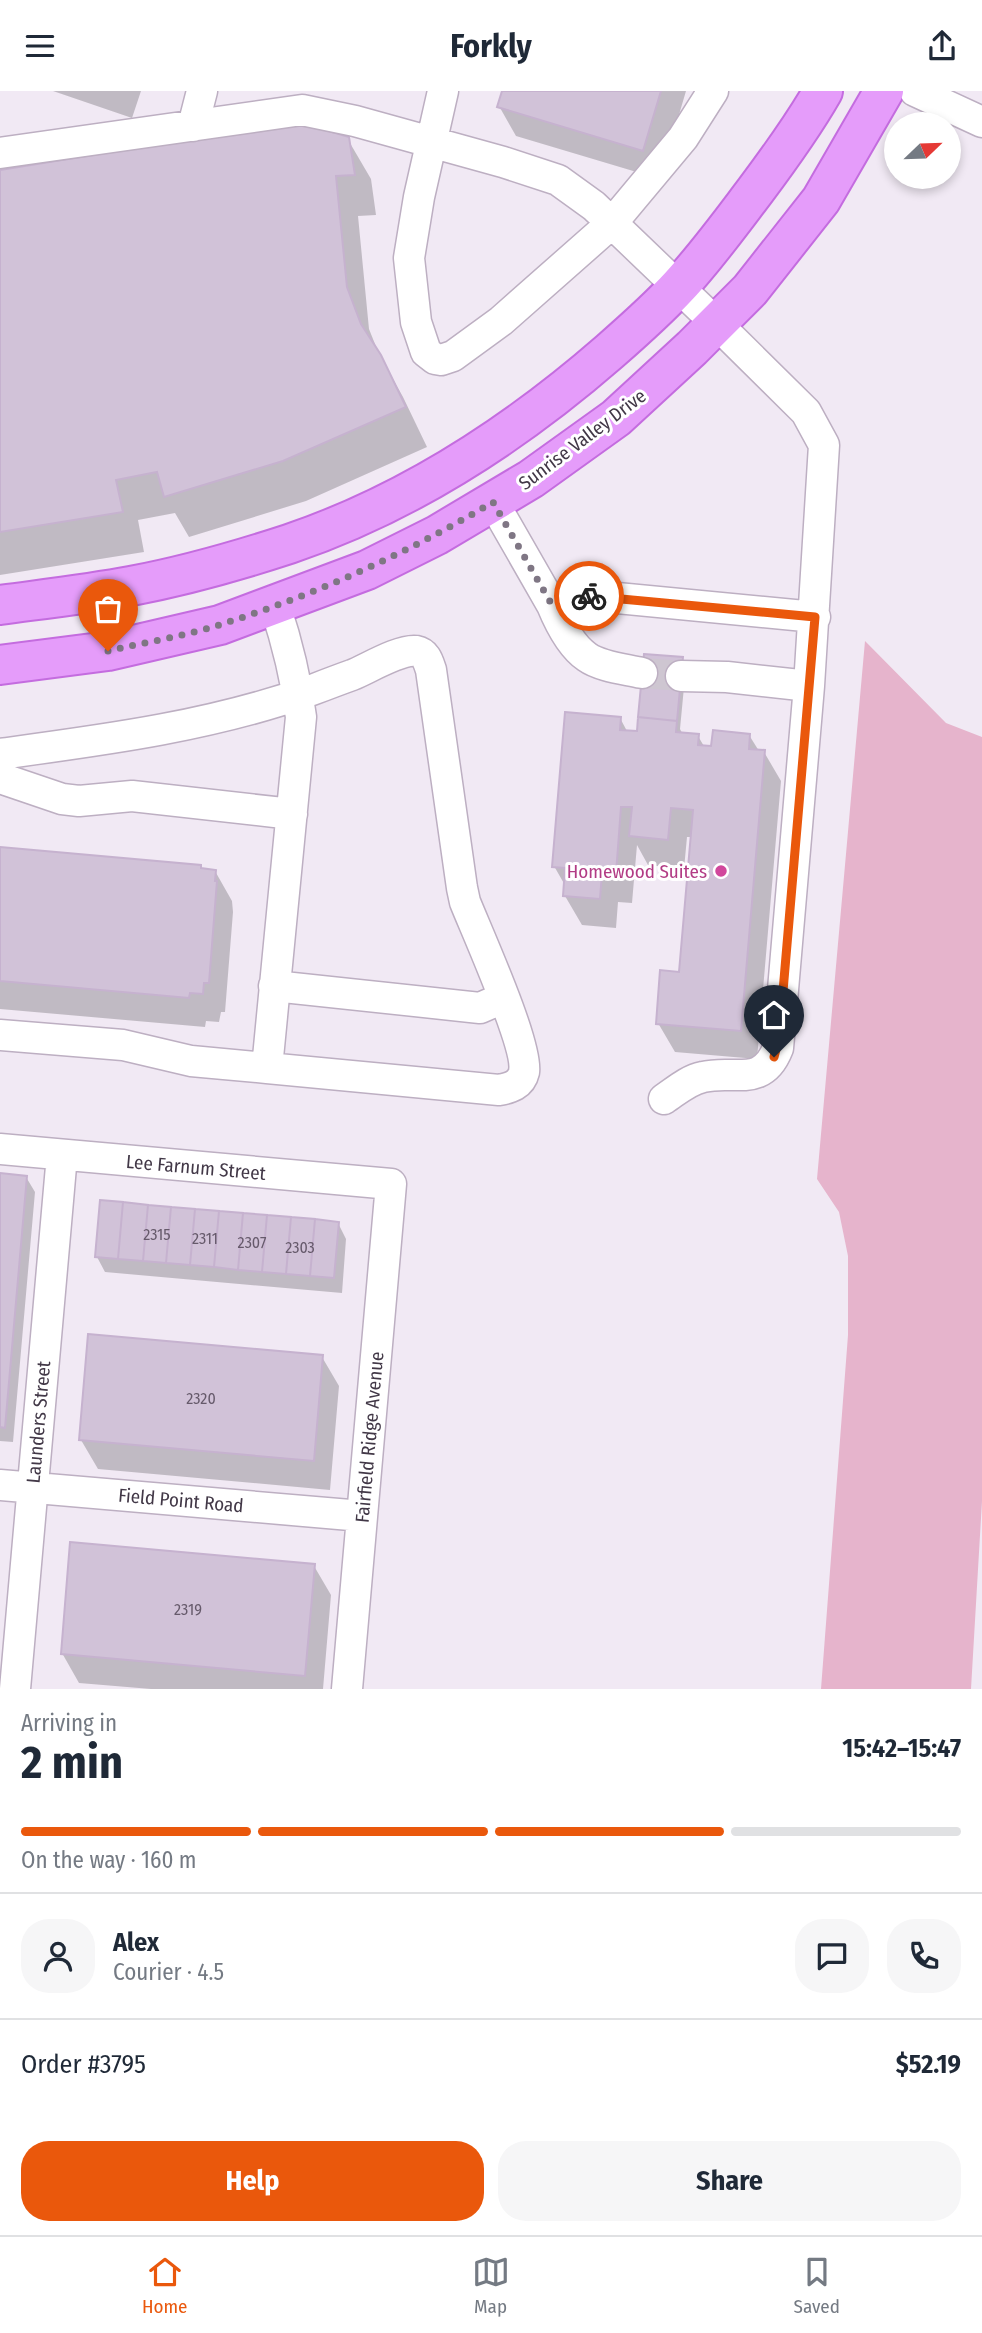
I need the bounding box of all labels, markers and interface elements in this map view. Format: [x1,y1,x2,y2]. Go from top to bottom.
icon: menu [21,27,59,65]
text: Forkly [450,27,532,65]
icon: share [923,27,961,65]
north arrow [884,112,961,189]
map controls [884,112,961,189]
street label: Sunrise Valley Drive [514,384,650,495]
courier [554,561,624,631]
icon: bike [570,577,608,615]
pin [78,579,138,651]
icon: bag [89,590,127,628]
place label: Homewood Suites [567,860,707,883]
marker: Homewood Suites [713,863,729,879]
pin [744,985,804,1057]
icon: home [755,996,793,1034]
street label: Lee Farnum Street [125,1150,268,1185]
house number: 2315 [143,1225,171,1244]
house number: 2311 [192,1229,218,1248]
house number: 2307 [238,1233,267,1252]
house number: 2303 [285,1238,315,1257]
street label: Fairfield Ridge Avenue [351,1351,388,1524]
street label: Launders Street [22,1359,55,1484]
house number: 2320 [186,1389,216,1408]
street label: Field Point Road [117,1484,245,1517]
house number: 2319 [174,1600,202,1619]
text: Arriving in [21,1709,117,1737]
text: 15:42–15:47 [842,1733,961,1764]
text: 2 min [21,1735,123,1790]
text: On the way · 160 m [21,1846,196,1874]
button: person [21,1919,95,1993]
button: chat [795,1919,869,1993]
button: phone [887,1919,961,1993]
text: Alex [113,1927,159,1958]
text: Courier · 4.5 [113,1958,224,1986]
text: Order #3795 [21,2049,146,2080]
text: $52.19 [896,2049,961,2080]
button: Help [21,2141,484,2221]
button: Share [498,2141,961,2221]
tab: Home [142,2253,188,2318]
tab: Map [472,2253,510,2318]
tab: Saved [794,2253,840,2318]

